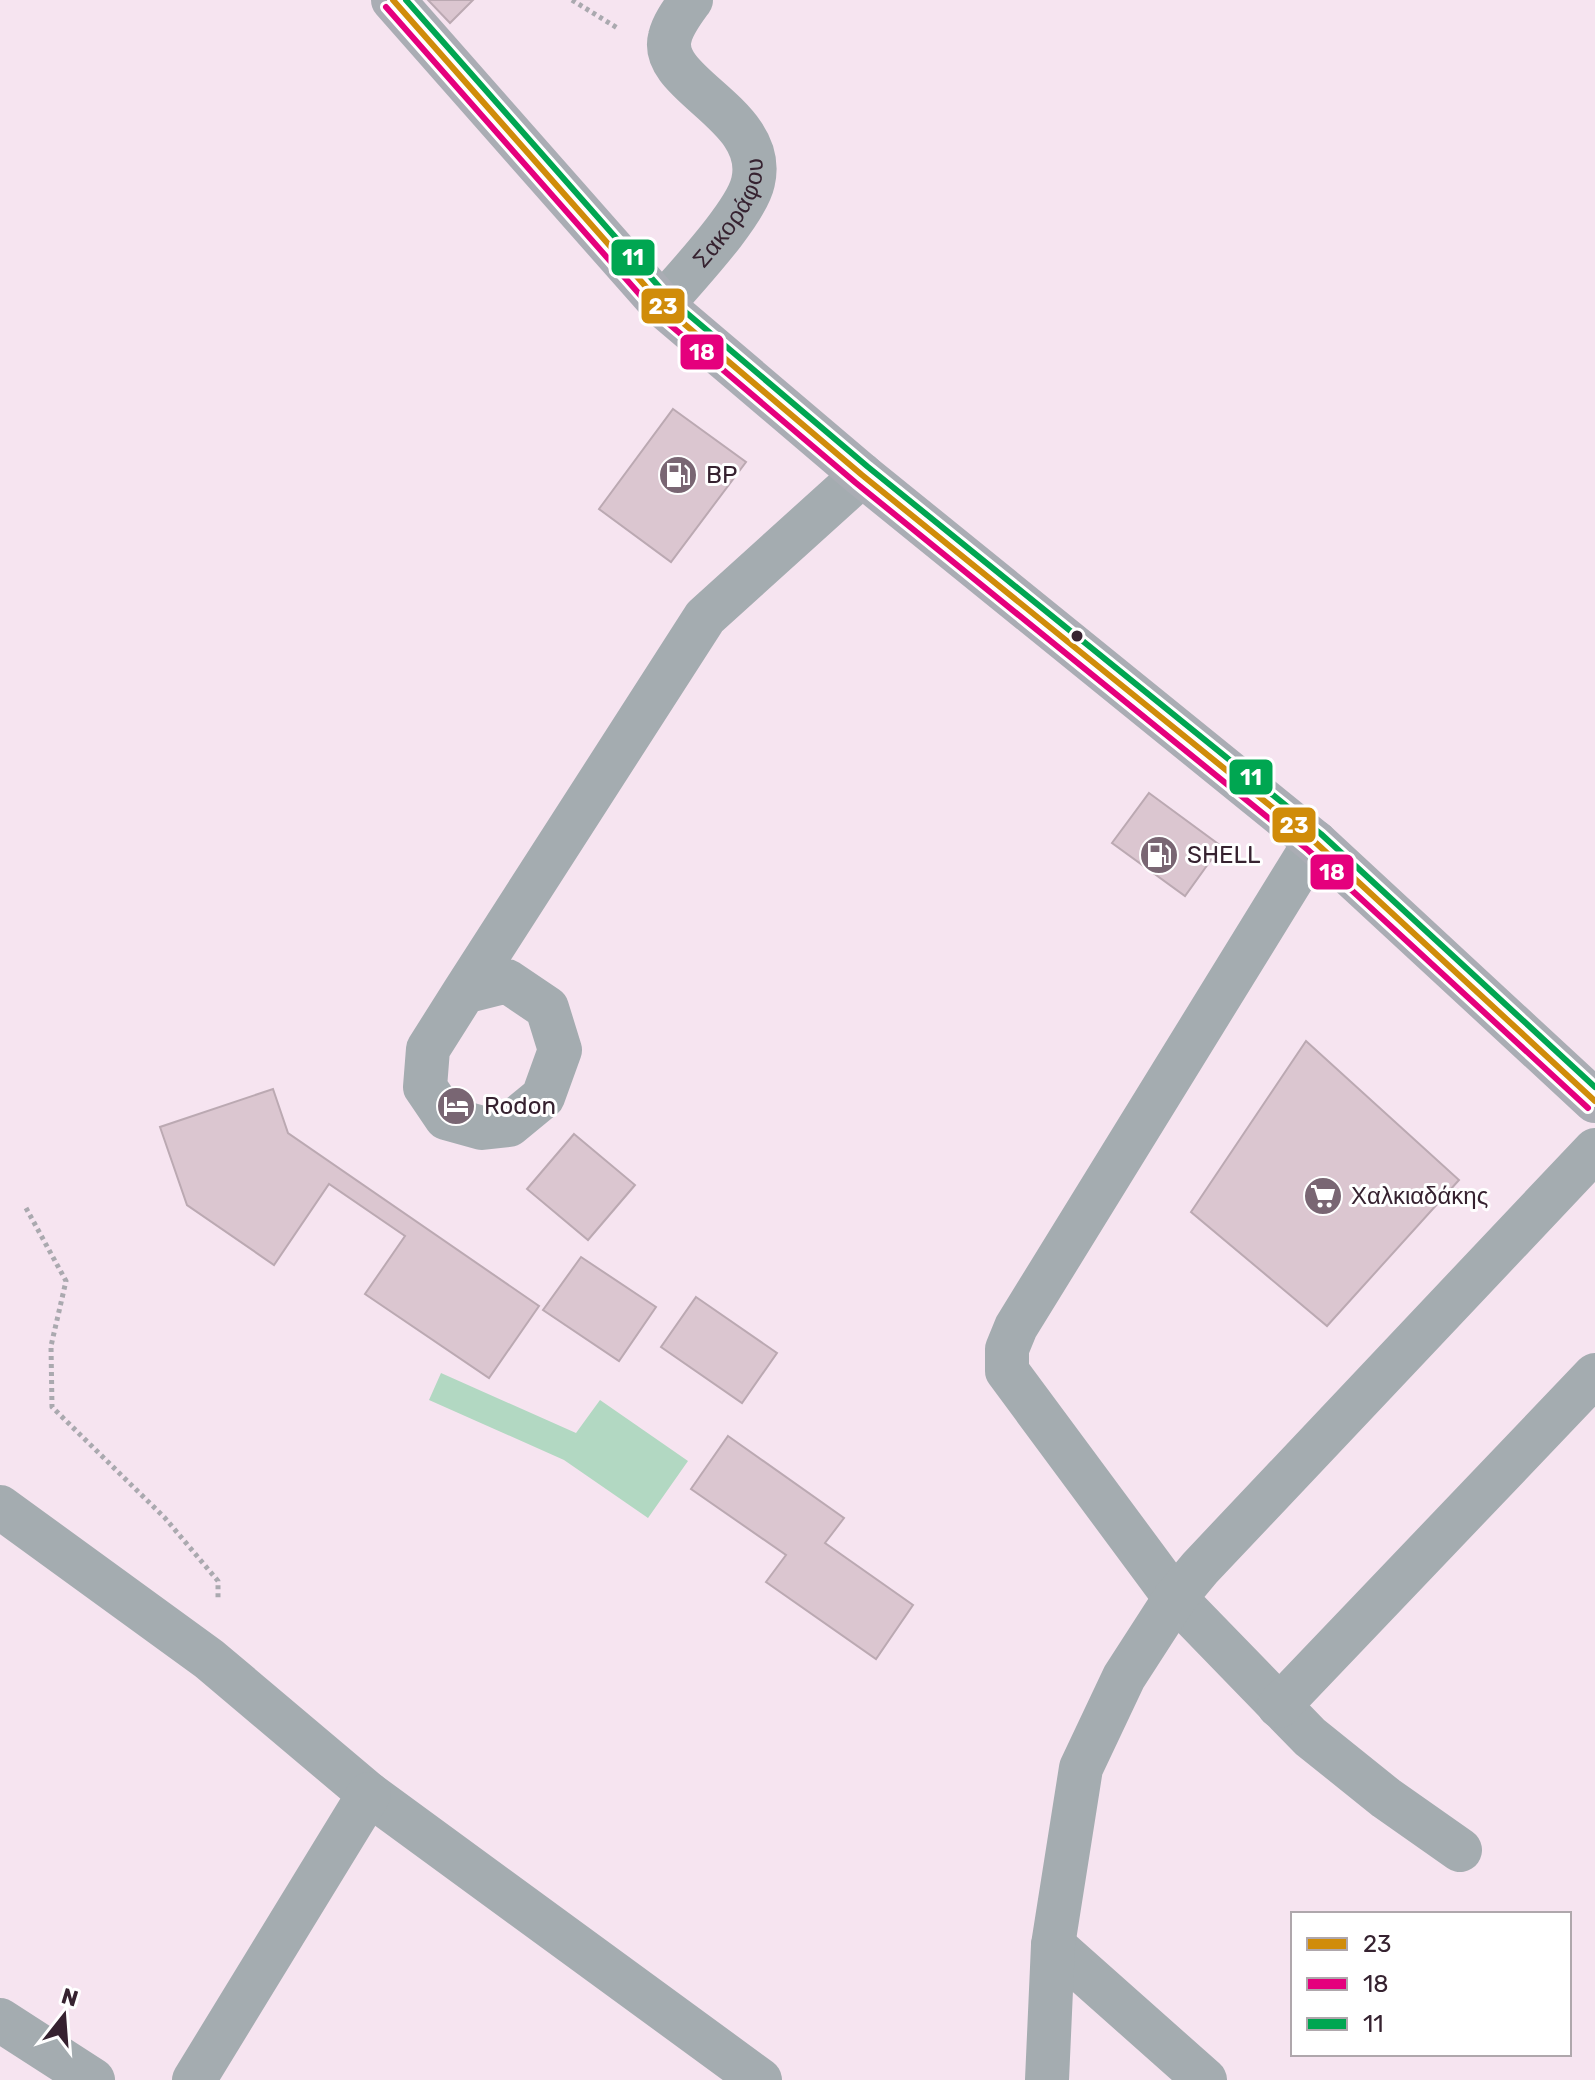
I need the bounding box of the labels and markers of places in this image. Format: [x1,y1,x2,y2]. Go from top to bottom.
fuel station icon: BP [657,454,699,496]
place label: BP [706,461,737,489]
unlabelled marker [1069,628,1085,644]
fuel station icon: SHELL [1138,834,1180,876]
place label: SHELL [1187,841,1261,869]
hotel icon: Rodon [435,1085,477,1127]
place label: Rodon [484,1092,556,1120]
supermarket icon: Χαλκιαδάκης [1302,1175,1344,1217]
place label: Χαλκιαδάκης [1351,1182,1488,1210]

